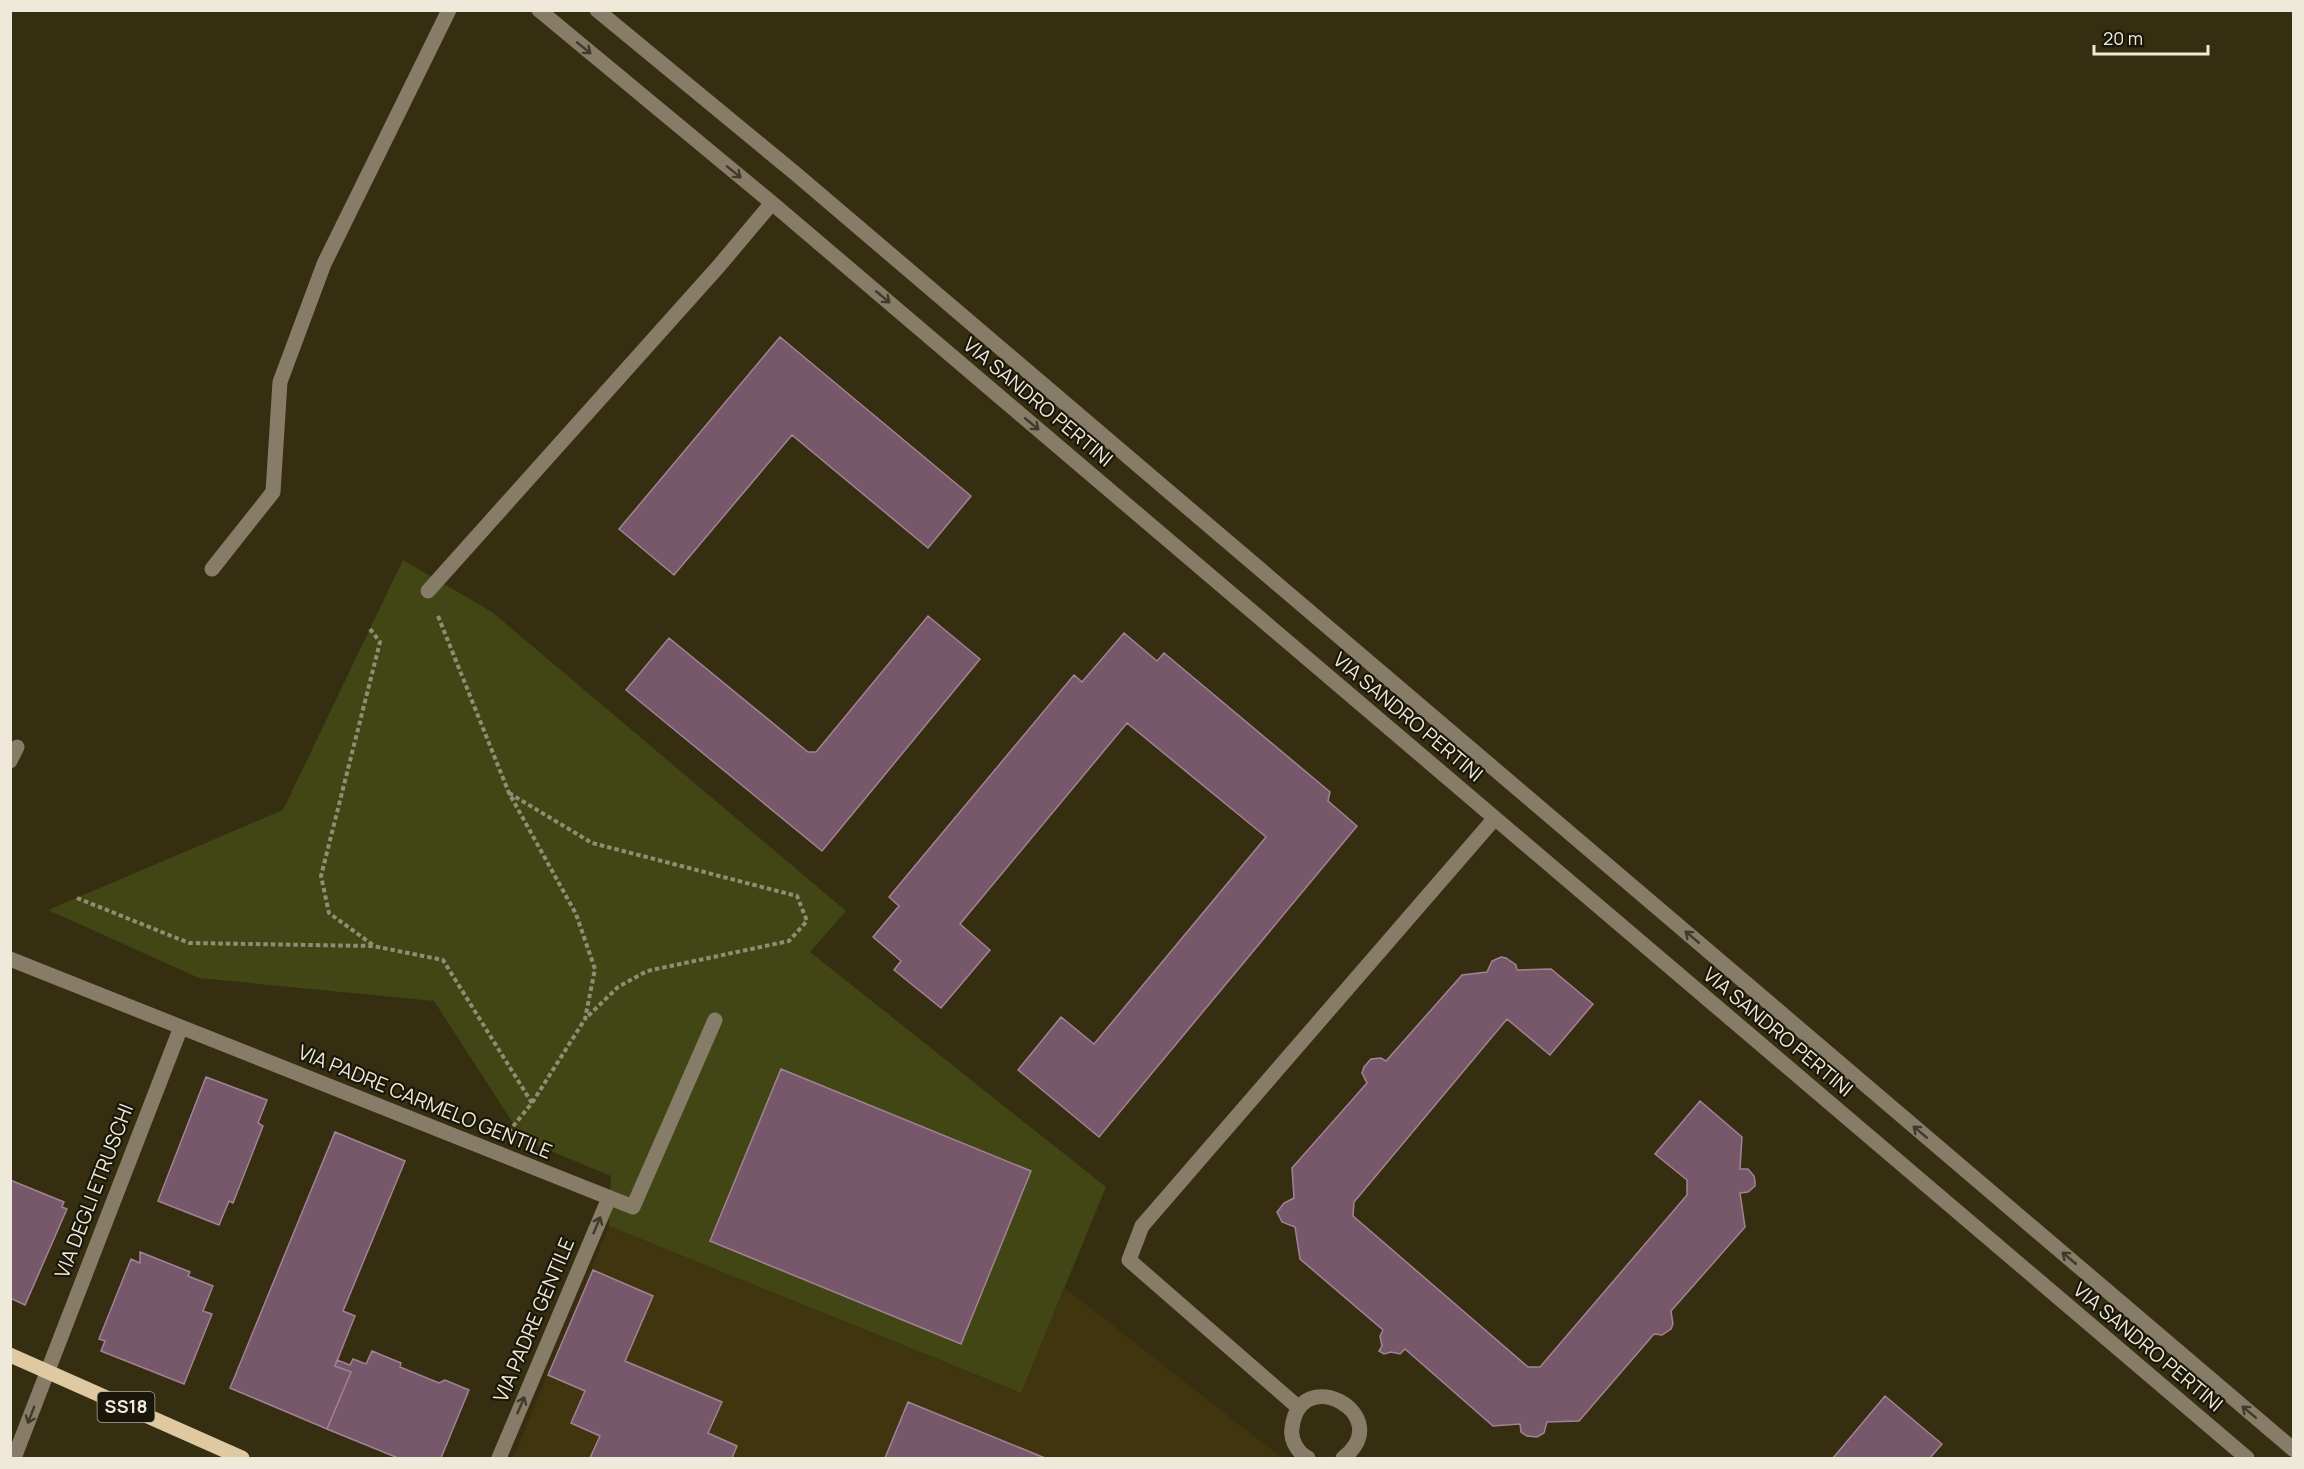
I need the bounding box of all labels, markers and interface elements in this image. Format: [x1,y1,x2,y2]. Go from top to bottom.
scale bar [2094,18,2208,56]
text: 20 m [2103,26,2143,50]
one-way arrow [575,41,591,54]
one-way arrow [726,165,742,178]
one-way arrow [875,291,891,304]
street label: VIA SANDRO PERTINI [958,331,1119,472]
one-way arrow [1024,417,1039,431]
street label: VIA SANDRO PERTINI [1328,646,1489,787]
one-way arrow [1685,930,1700,944]
street label: VIA SANDRO PERTINI [1698,961,1859,1102]
street label: VIA PADRE CARMELO GENTILE [294,1038,556,1165]
street label: VIA DEGLI ETRUSCHI [48,1100,139,1282]
one-way arrow [1912,1125,1928,1138]
one-way arrow [592,1216,603,1235]
street label: VIA PADRE GENTILE [487,1234,580,1406]
one-way arrow [2062,1251,2077,1265]
street label: VIA SANDRO PERTINI [2068,1276,2229,1417]
road number: SS18 [98,1392,154,1422]
one-way arrow [516,1396,527,1414]
one-way arrow [25,1405,36,1424]
one-way arrow [2242,1405,2257,1419]

